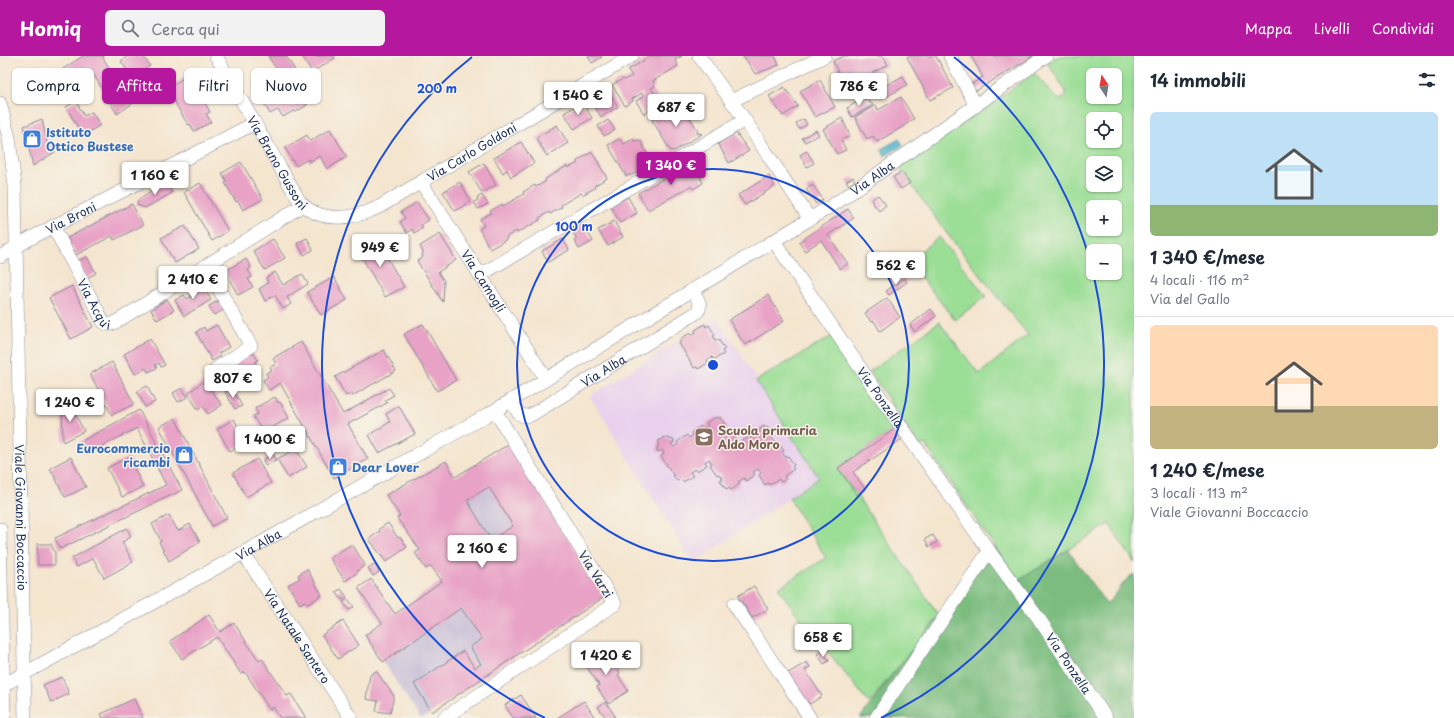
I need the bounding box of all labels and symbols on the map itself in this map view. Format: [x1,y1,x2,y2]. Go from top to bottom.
north arrow [1086,68,1122,104]
pin: 786 € [831,73,887,107]
text: 200 m [417,79,457,97]
pin: 1 540 € [541,82,615,116]
pin: 687 € [648,94,704,128]
street label: Via Bruno Gussoni [243,112,312,214]
street label: Via Carlo Goldoni [423,118,520,185]
place label: Istituto Ottico Bustese [46,123,134,155]
shop icon: Istituto Ottico Bustese [21,128,43,150]
pin: 1 340 € [634,152,708,186]
street label: Via Alba [846,156,898,199]
pin: 1 160 € [118,162,192,196]
street label: Via Broni [42,197,99,238]
text: 100 m [555,217,593,235]
pin: 949 € [352,234,408,268]
street label: Via Camogli [457,246,510,316]
pin: 562 € [868,252,924,286]
pin: 2 410 € [156,266,230,300]
street label: Via Acqui [73,275,113,334]
street label: Via Alba [577,349,630,391]
centre of rings [706,358,720,372]
street label: Via Ponzella [853,363,909,432]
pin: 807 € [205,365,261,399]
pin: 1 240 € [33,389,107,423]
place label: Scuola primaria Aldo Moro [717,421,818,453]
pin: 1 400 € [233,426,307,460]
school or university icon: Scuola primaria Aldo Moro [693,426,715,448]
place label: Eurocommercio ricambi [76,439,170,471]
street label: Viale Giovanni Boccaccio [11,444,32,591]
shop icon: Eurocommercio ricambi [173,444,195,466]
shop icon: Dear Lover [327,456,349,478]
place label: Dear Lover [352,458,420,476]
street label: Via Alba [232,524,285,564]
pin: 2 160 € [445,535,519,569]
street label: Via Varzi [574,547,618,601]
street label: Via Natale Santero [260,585,335,687]
pin: 658 € [795,624,851,658]
street label: Via Ponzella [1042,629,1096,698]
pin: 1 420 € [569,642,643,676]

